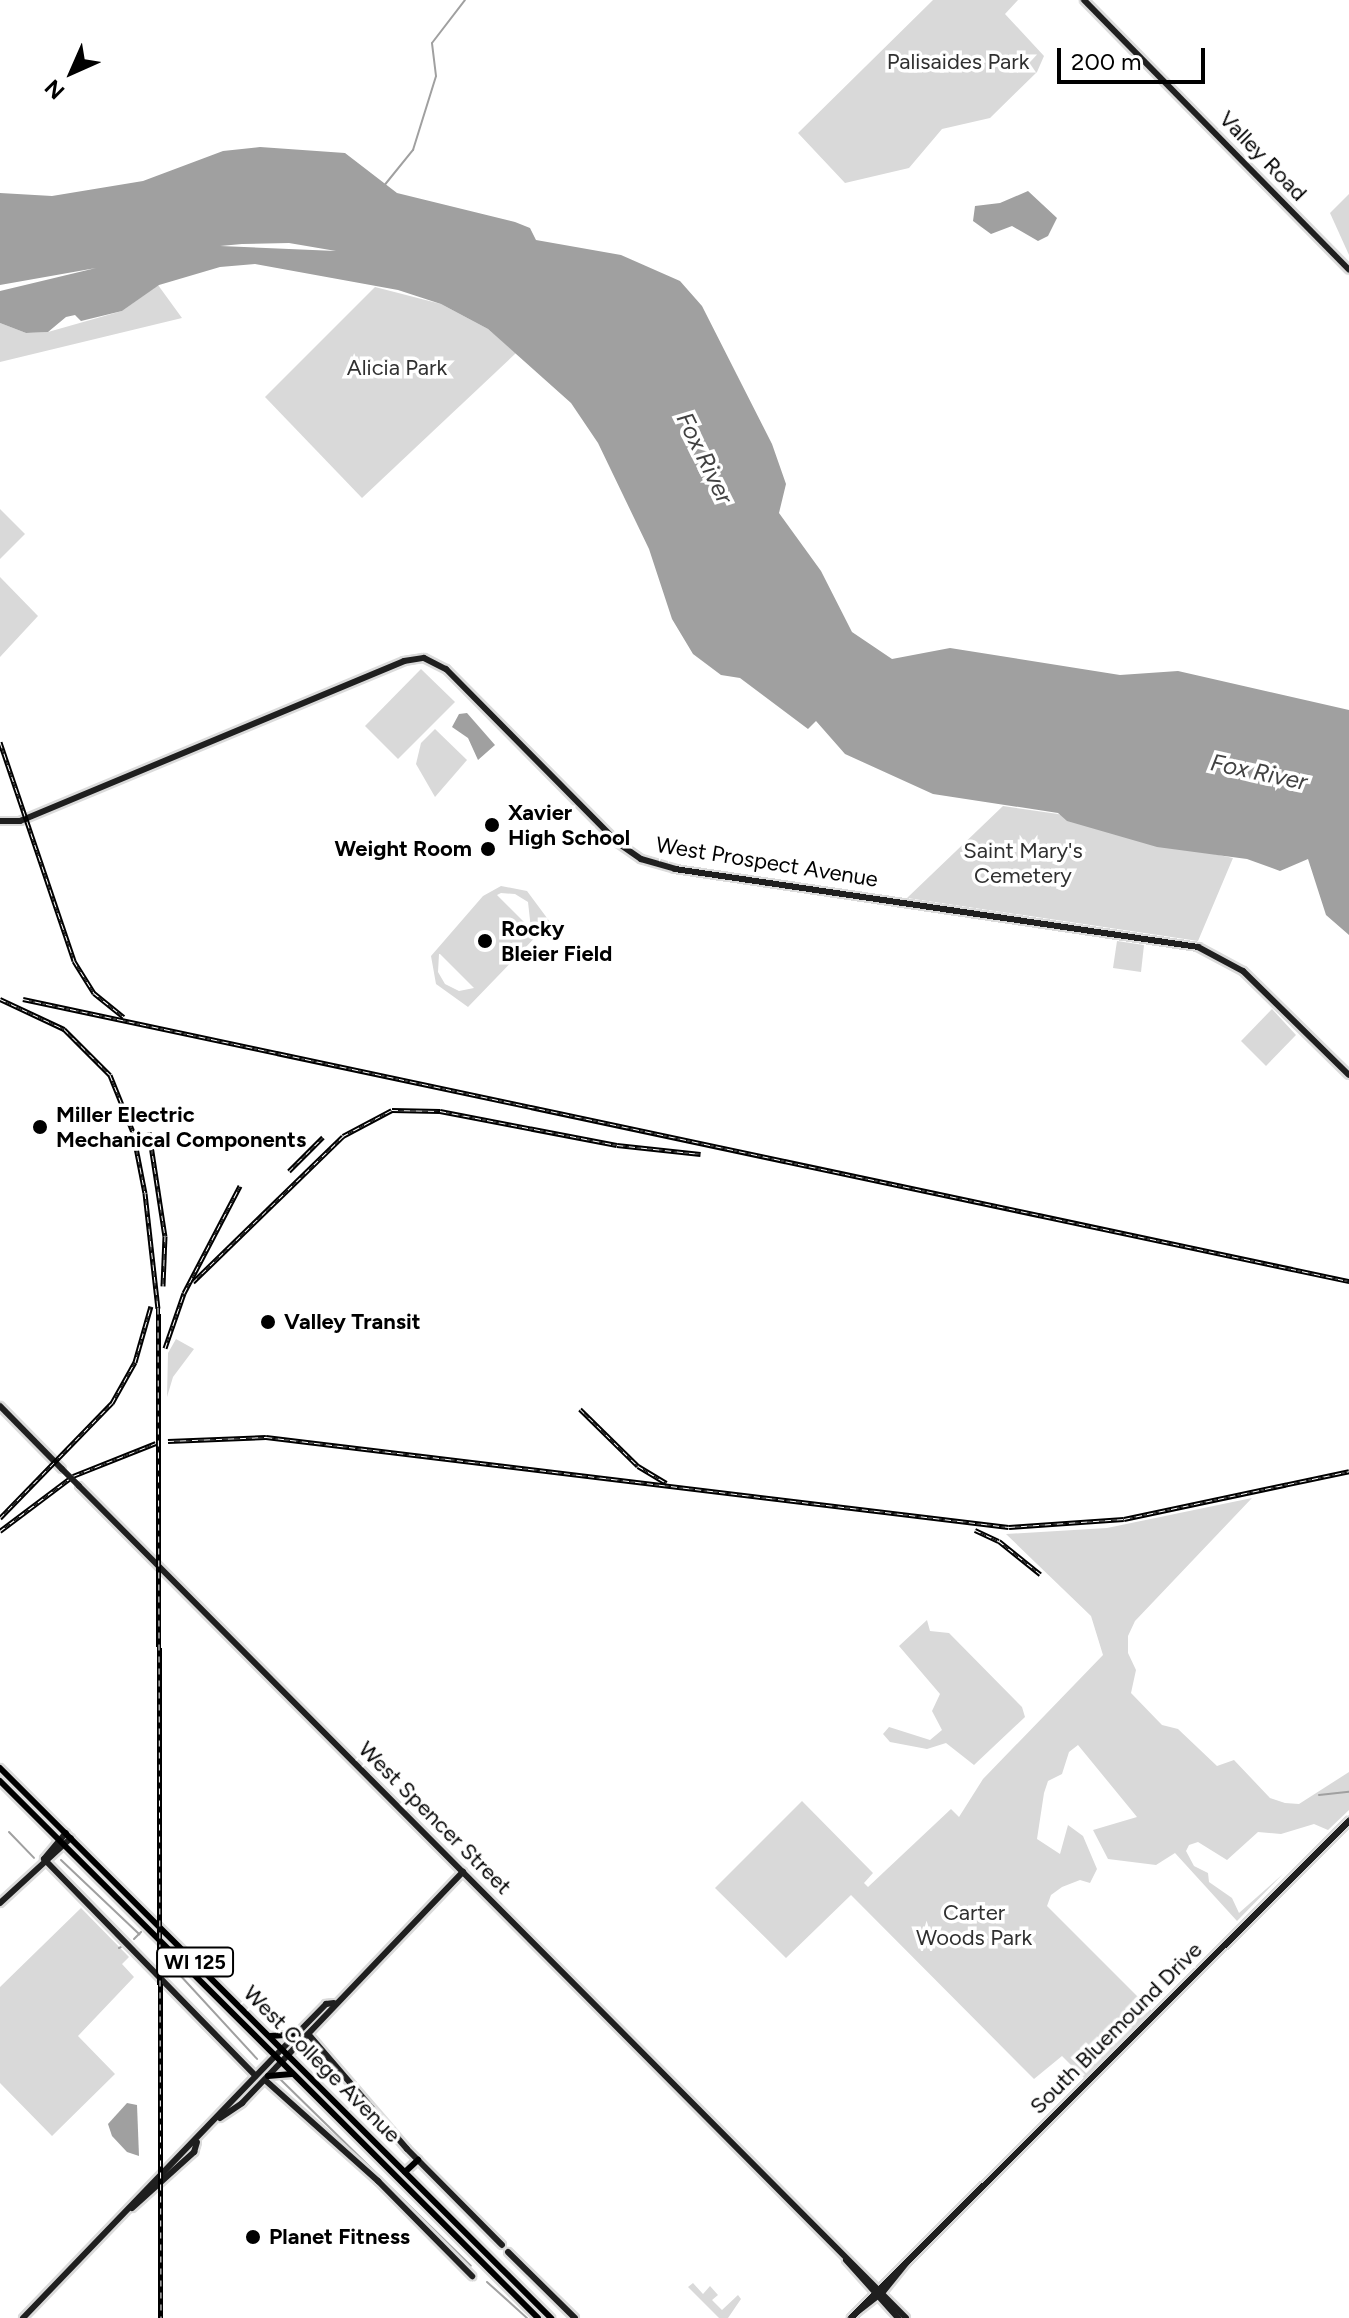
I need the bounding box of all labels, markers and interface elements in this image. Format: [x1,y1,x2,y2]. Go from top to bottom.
north arrow [32,32,112,112]
scale bar [1061,32,1209,82]
text: 200 m [1071,47,1142,76]
park label: Palisaides Park [887,49,1029,75]
text: N [39,74,70,105]
street label: Valley Road [1214,106,1312,206]
park label: Alicia Park [347,355,447,381]
water label: Fox River [671,408,739,508]
water label: Fox River [1208,748,1310,796]
place label: Xavier High School [508,799,630,850]
marker: Xavier High School [483,816,501,834]
street label: West Prospect Avenue [654,831,880,893]
place label: Weight Room [335,836,472,862]
park label: Saint Mary's Cemetery [963,837,1083,888]
marker: Weight Room [479,840,497,858]
place label: Rocky Bleier Field [501,915,612,966]
marker: Rocky Bleier Field [476,932,494,950]
place label: Miller Electric Mechanical Components [56,1101,306,1152]
marker: Miller Electric Mechanical Components [31,1118,49,1136]
place label: Valley Transit [284,1309,421,1335]
marker: Valley Transit [259,1313,277,1331]
street label: West Spencer Street [353,1736,517,1900]
park label: Carter Woods Park [916,1899,1032,1950]
street label: South Bluemound Drive [1025,1937,1207,2119]
road number: WI 125 [155,1946,235,1978]
street label: West College Avenue [238,1980,406,2148]
place label: Planet Fitness [269,2224,410,2250]
marker: Planet Fitness [244,2228,262,2246]

